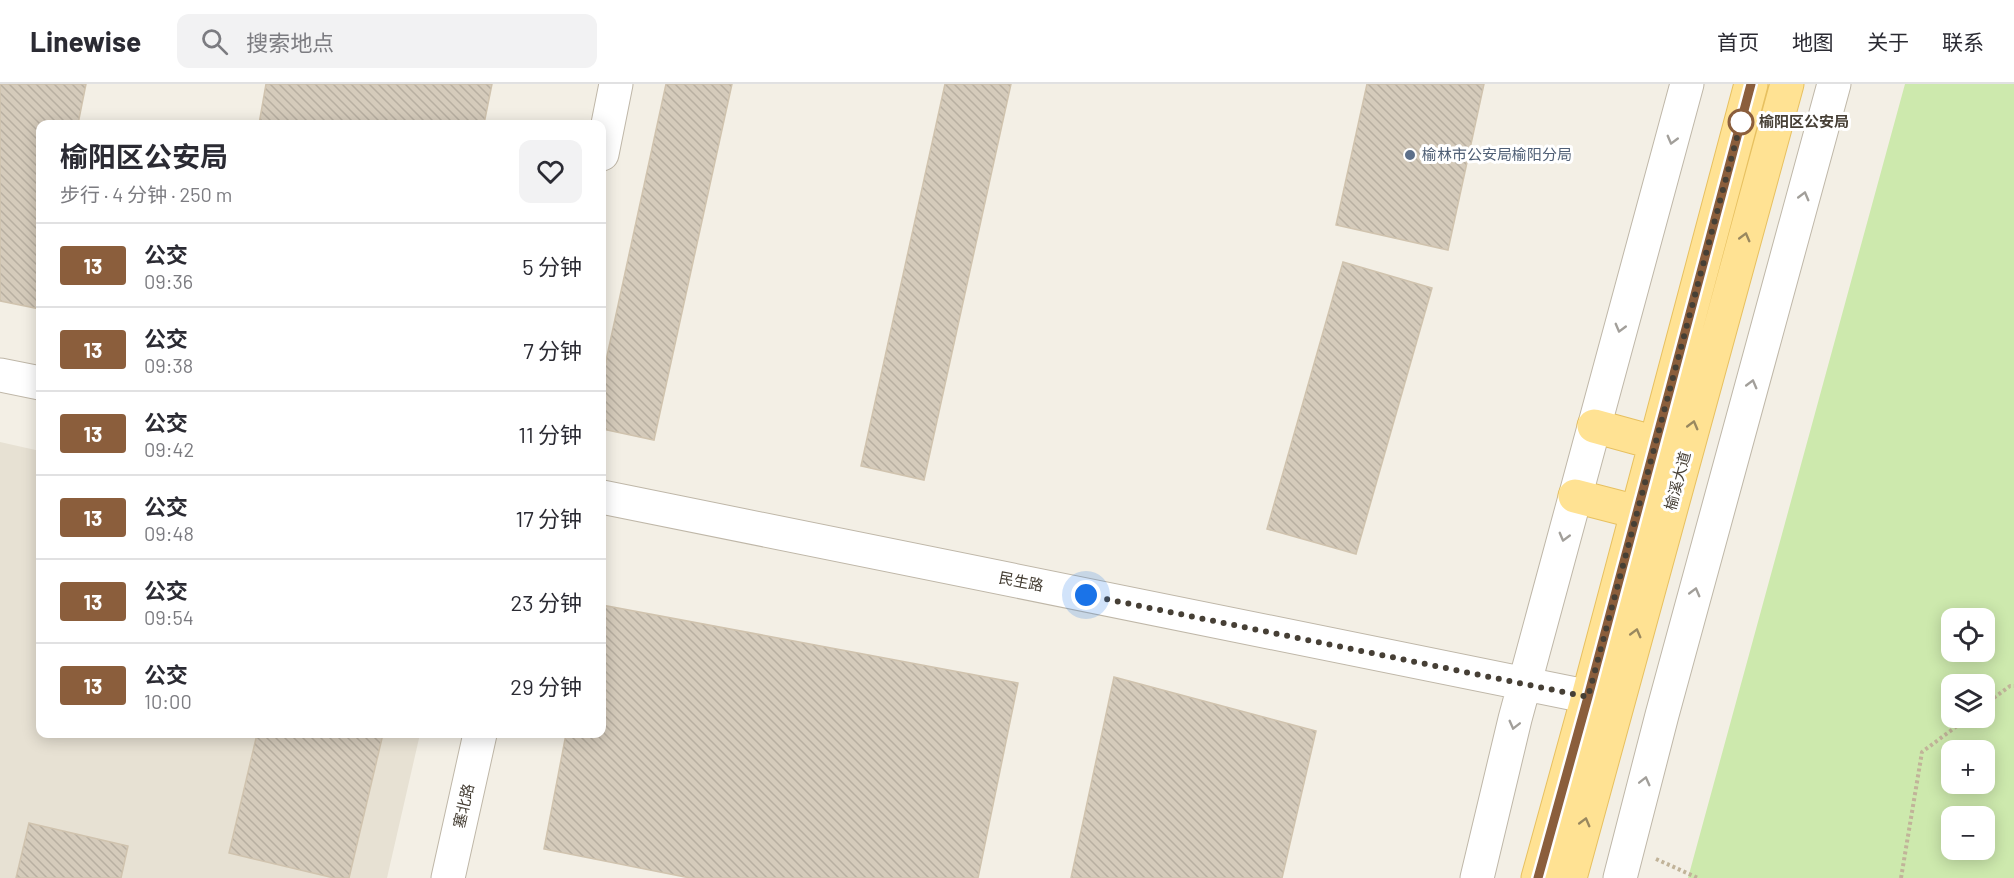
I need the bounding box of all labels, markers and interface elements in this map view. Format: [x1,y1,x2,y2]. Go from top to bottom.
search box [177,14,597,68]
text: Linewise [30,24,141,58]
icon: search [198,25,231,58]
text: 搜索地点 [246,29,334,55]
text: 首页 [1717,29,1759,54]
text: 地图 [1792,29,1834,54]
text: 关于 [1867,29,1909,54]
text: 联系 [1942,29,1984,54]
marker: 榆阳区公安局 [1728,109,1754,135]
place label: 榆阳区公安局 [1759,112,1849,130]
one-way arrow [1667,135,1679,145]
text: 榆阳区公安局 [60,139,228,173]
button: heart [519,140,582,203]
place label: 榆林市公安局榆阳分局 [1422,145,1572,163]
marker: 榆林市公安局榆阳分局 [1403,148,1417,162]
text: 步行 · 4 分钟 · 250 m [60,182,232,206]
one-way arrow [1797,191,1809,202]
one-way arrow [1738,232,1750,243]
text: 公交 [144,241,188,267]
text: 13 [84,253,102,278]
text: 5 分钟 [522,253,582,279]
text: 09:36 [144,269,193,293]
one-way arrow [1615,323,1628,333]
text: 公交 [144,325,188,351]
text: 13 [84,337,102,362]
text: 7 分钟 [523,337,582,363]
text: 09:38 [144,353,193,377]
one-way arrow [1745,379,1758,389]
text: 公交 [144,409,188,435]
one-way arrow [1686,420,1699,430]
text: 13 [84,421,102,446]
text: 11 分钟 [518,421,582,447]
text: 09:42 [144,437,194,461]
street label: 榆溪大道 [1661,449,1693,512]
text: 公交 [144,493,188,519]
text: 13 [84,505,102,530]
text: 17 分钟 [515,505,582,531]
text: 09:48 [144,521,194,545]
one-way arrow [1559,531,1571,542]
street label: 民生路 [997,568,1045,594]
text: 公交 [144,577,188,603]
your location [1071,580,1101,610]
one-way arrow [1688,587,1701,597]
text: 13 [84,589,102,614]
text: 23 分钟 [511,589,582,615]
text: 09:54 [144,605,194,629]
map controls [1941,608,1995,860]
button: locate [1941,608,1995,662]
one-way arrow [1629,628,1641,639]
text: 公交 [144,661,188,687]
text: 13 [84,673,102,698]
text: 29 分钟 [510,673,582,699]
button: layers [1941,674,1995,728]
text: 10:00 [144,689,192,713]
one-way arrow [1508,720,1521,730]
button: + [1941,740,1995,794]
one-way arrow [1638,776,1650,786]
street label: 塞北路 [449,782,477,830]
button: − [1941,806,1995,860]
one-way arrow [1578,817,1590,827]

